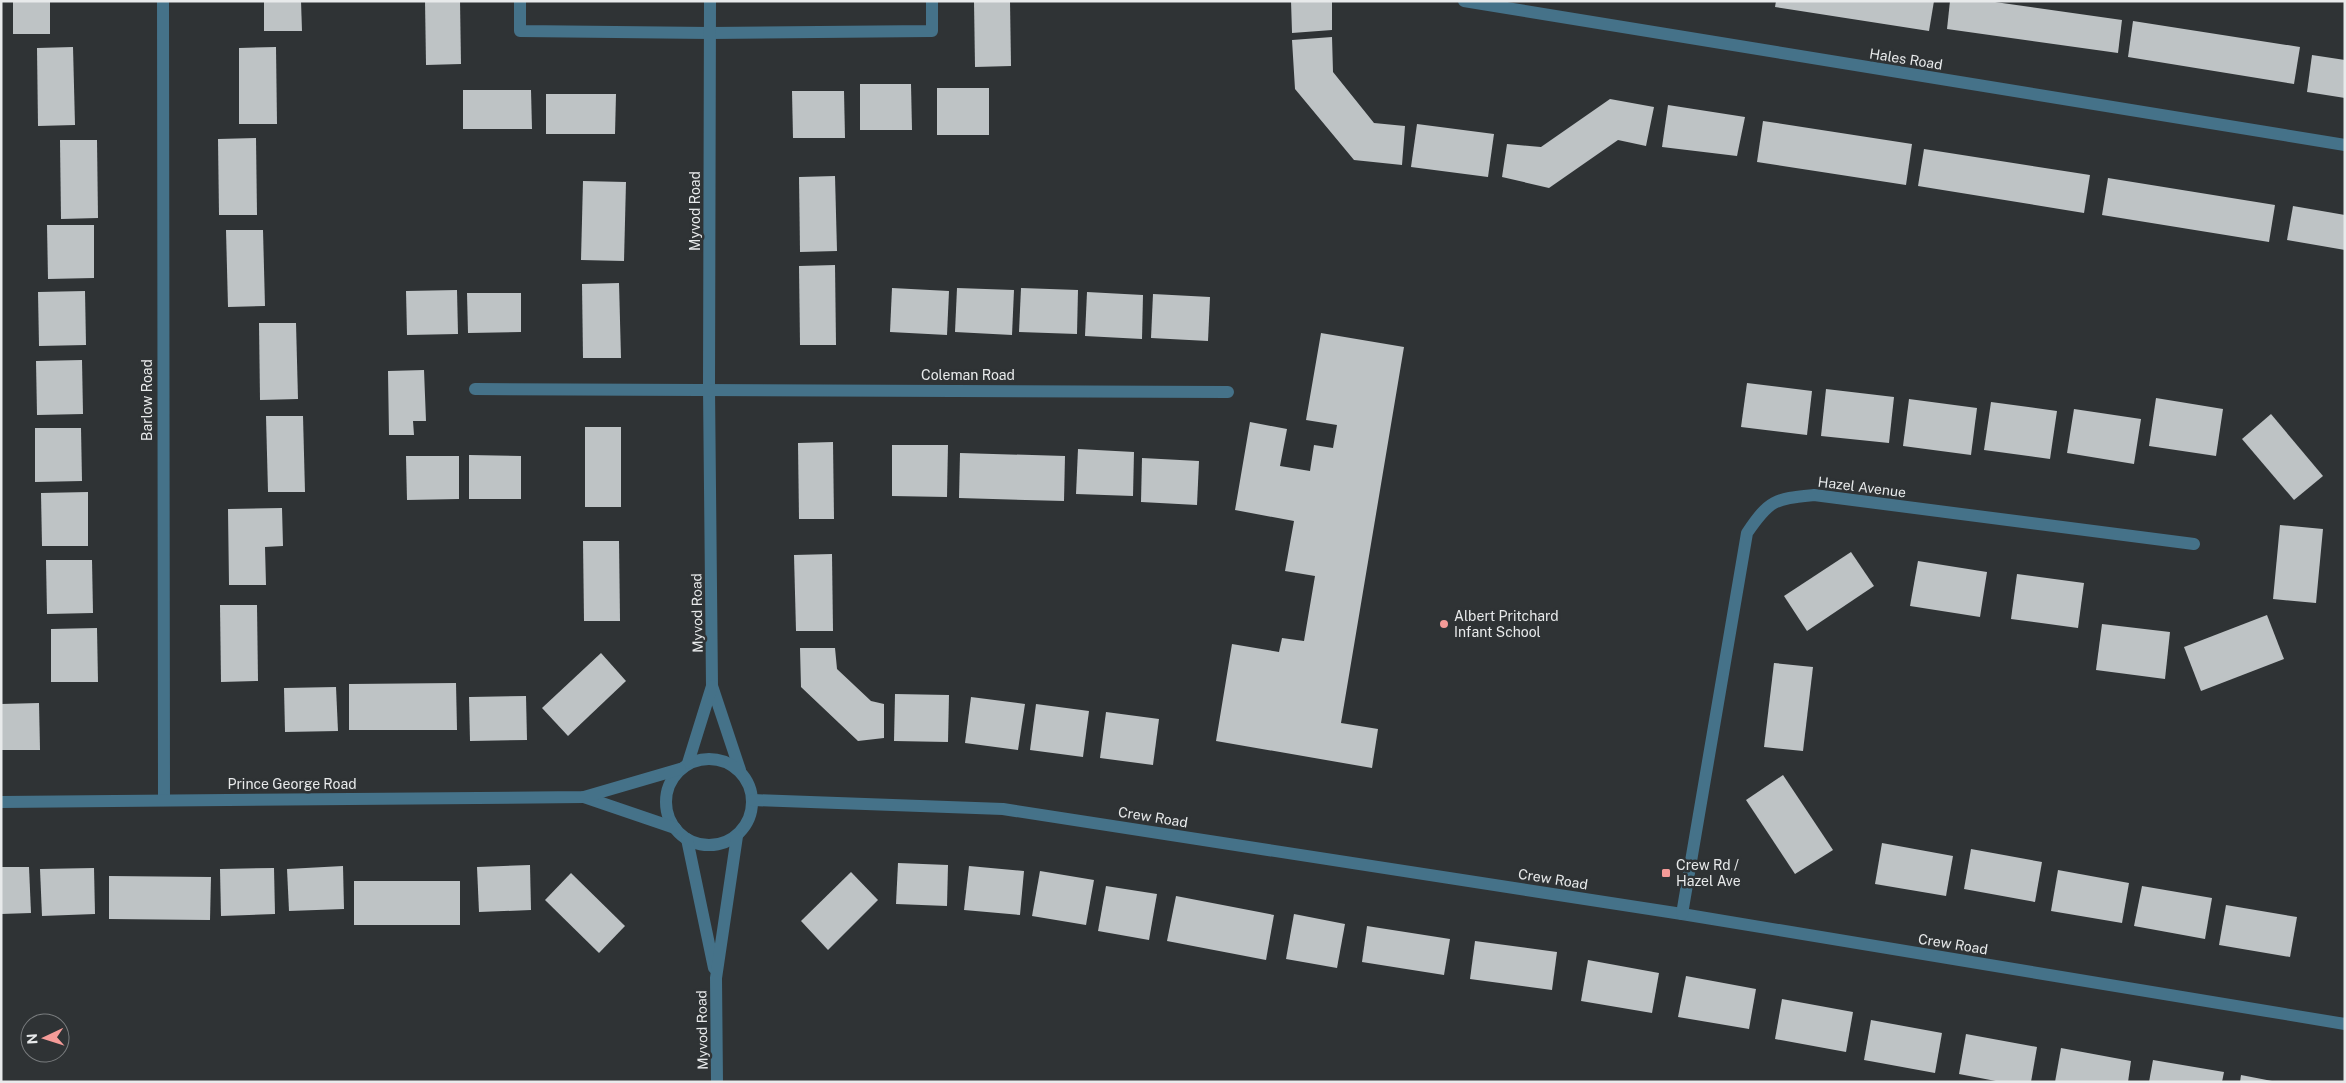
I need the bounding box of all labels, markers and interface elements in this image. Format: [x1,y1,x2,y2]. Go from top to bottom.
street label: Hales Road [1868,45,1944,73]
street label: Myvod Road [687,171,703,251]
street label: Barlow Road [139,359,155,441]
street label: Coleman Road [921,367,1015,383]
street label: Hazel Avenue [1817,474,1907,500]
street label: Myvod Road [688,573,706,653]
place label: Albert Pritchard Infant School [1454,608,1559,640]
marker: Albert Pritchard Infant School [1438,618,1450,630]
street label: Prince George Road [227,776,357,792]
street label: Crew Road [1117,804,1189,830]
place label: Crew Rd / Hazel Ave [1676,857,1741,889]
street label: Crew Road [1517,866,1589,892]
marker: Crew Rd / Hazel Ave [1660,867,1672,879]
street label: Crew Road [1917,931,1989,957]
street label: Myvod Road [693,990,711,1070]
north arrow [20,1013,70,1063]
text: N [24,1033,40,1045]

